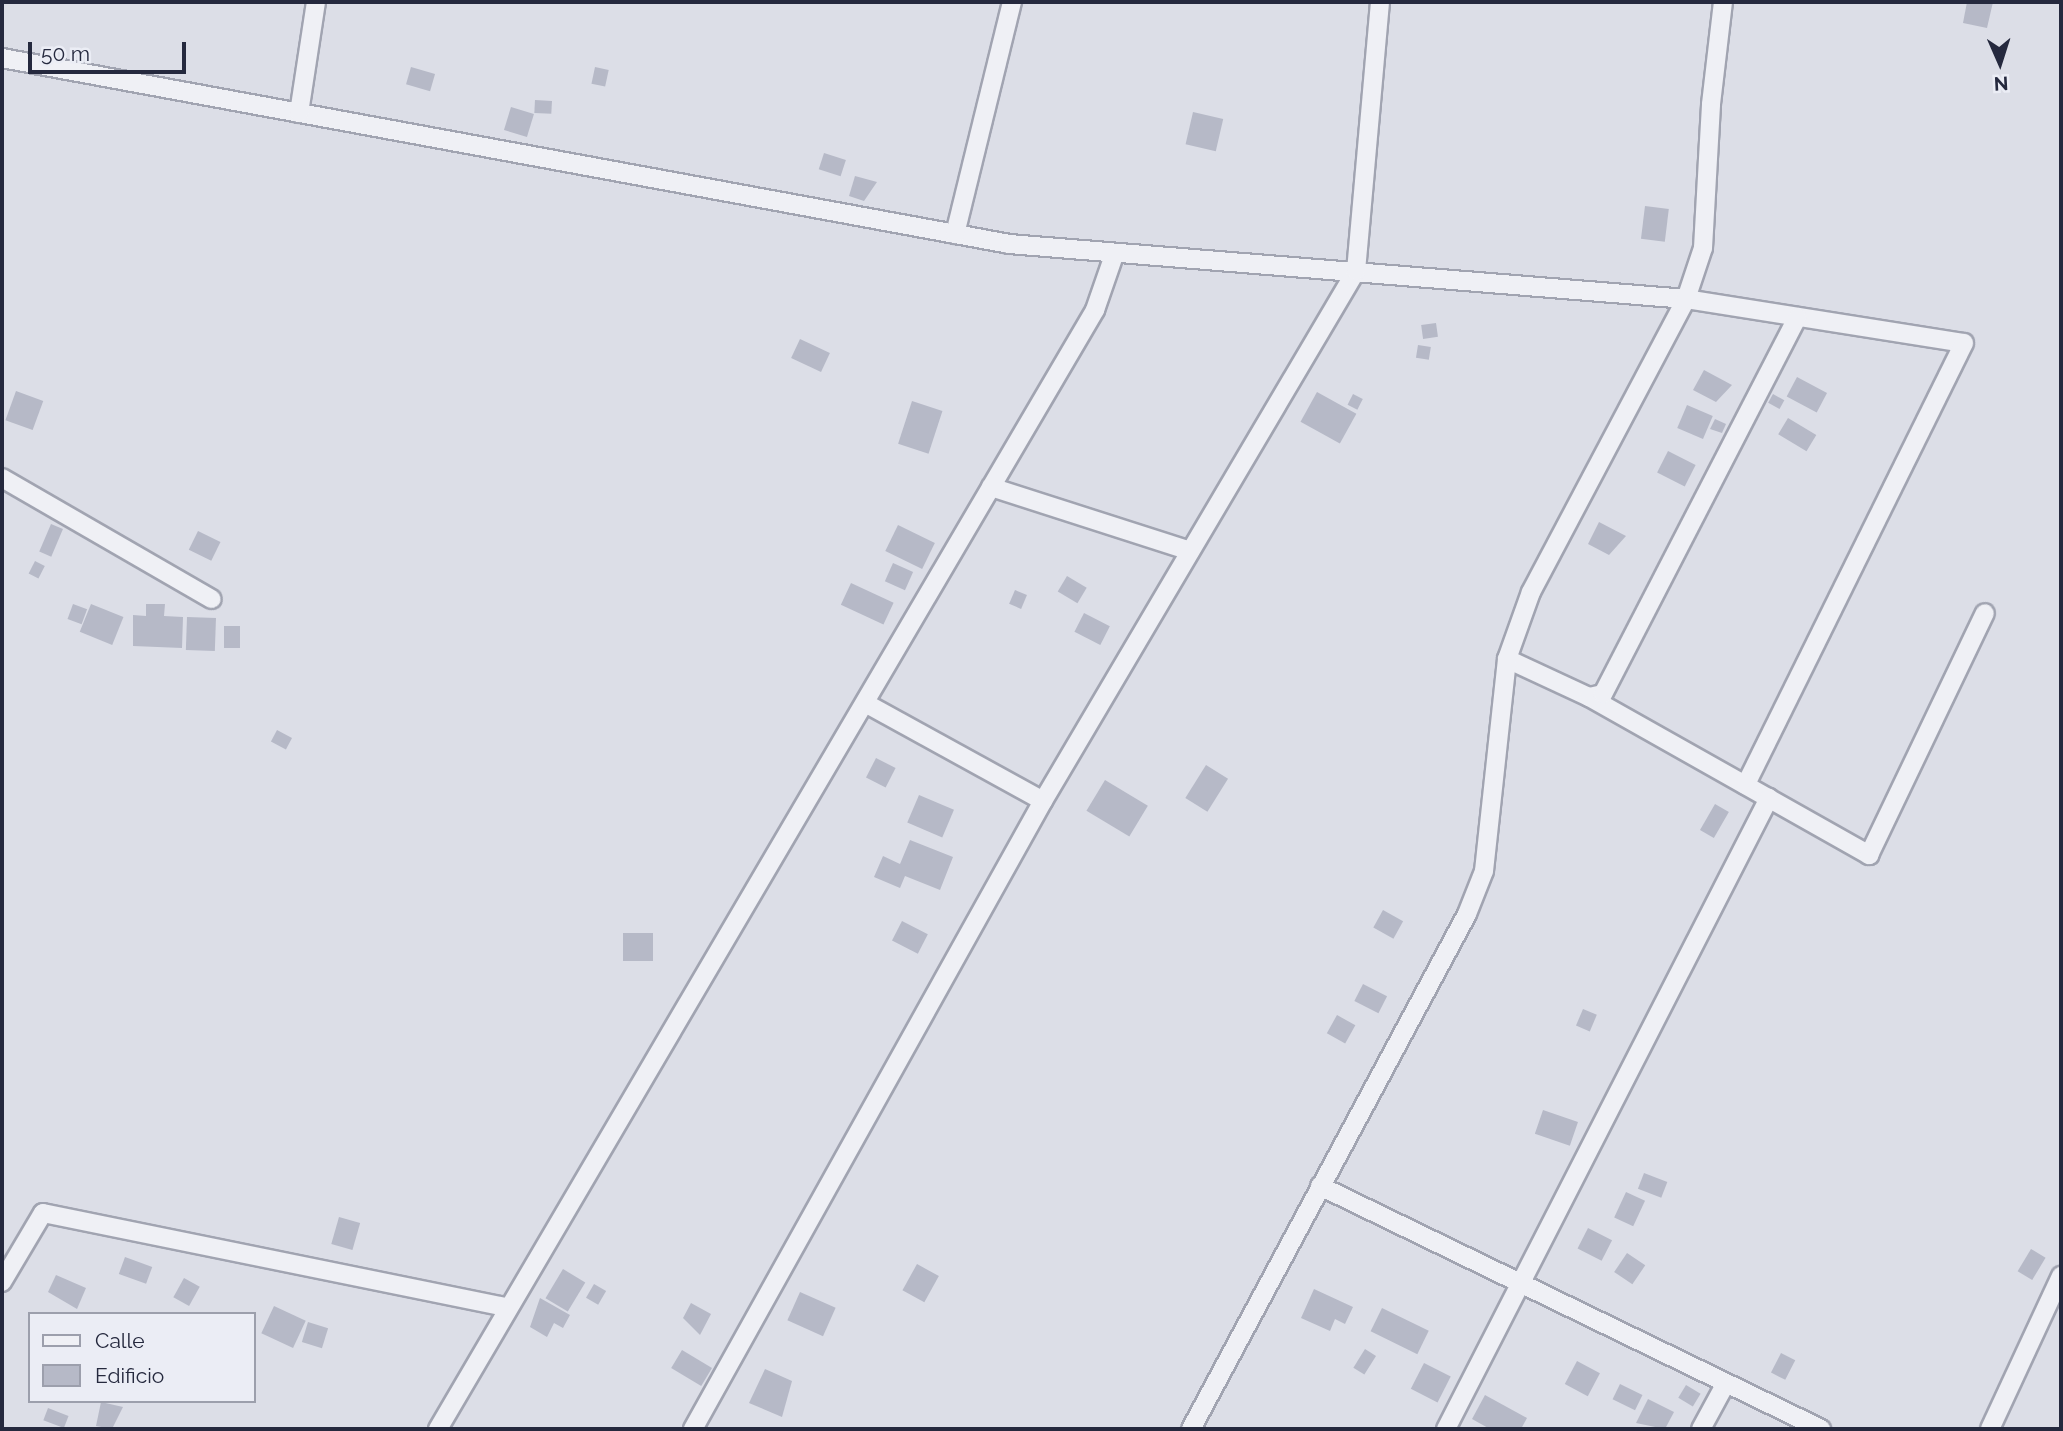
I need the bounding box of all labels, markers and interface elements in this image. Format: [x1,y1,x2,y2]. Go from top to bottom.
scale bar [32,28,189,72]
north arrow [1965,28,2035,98]
text: 50 m [41,41,90,66]
text: N [1993,73,2009,95]
legend [28,1312,256,1403]
text: Calle [95,1328,145,1353]
text: Edificio [95,1363,164,1388]

